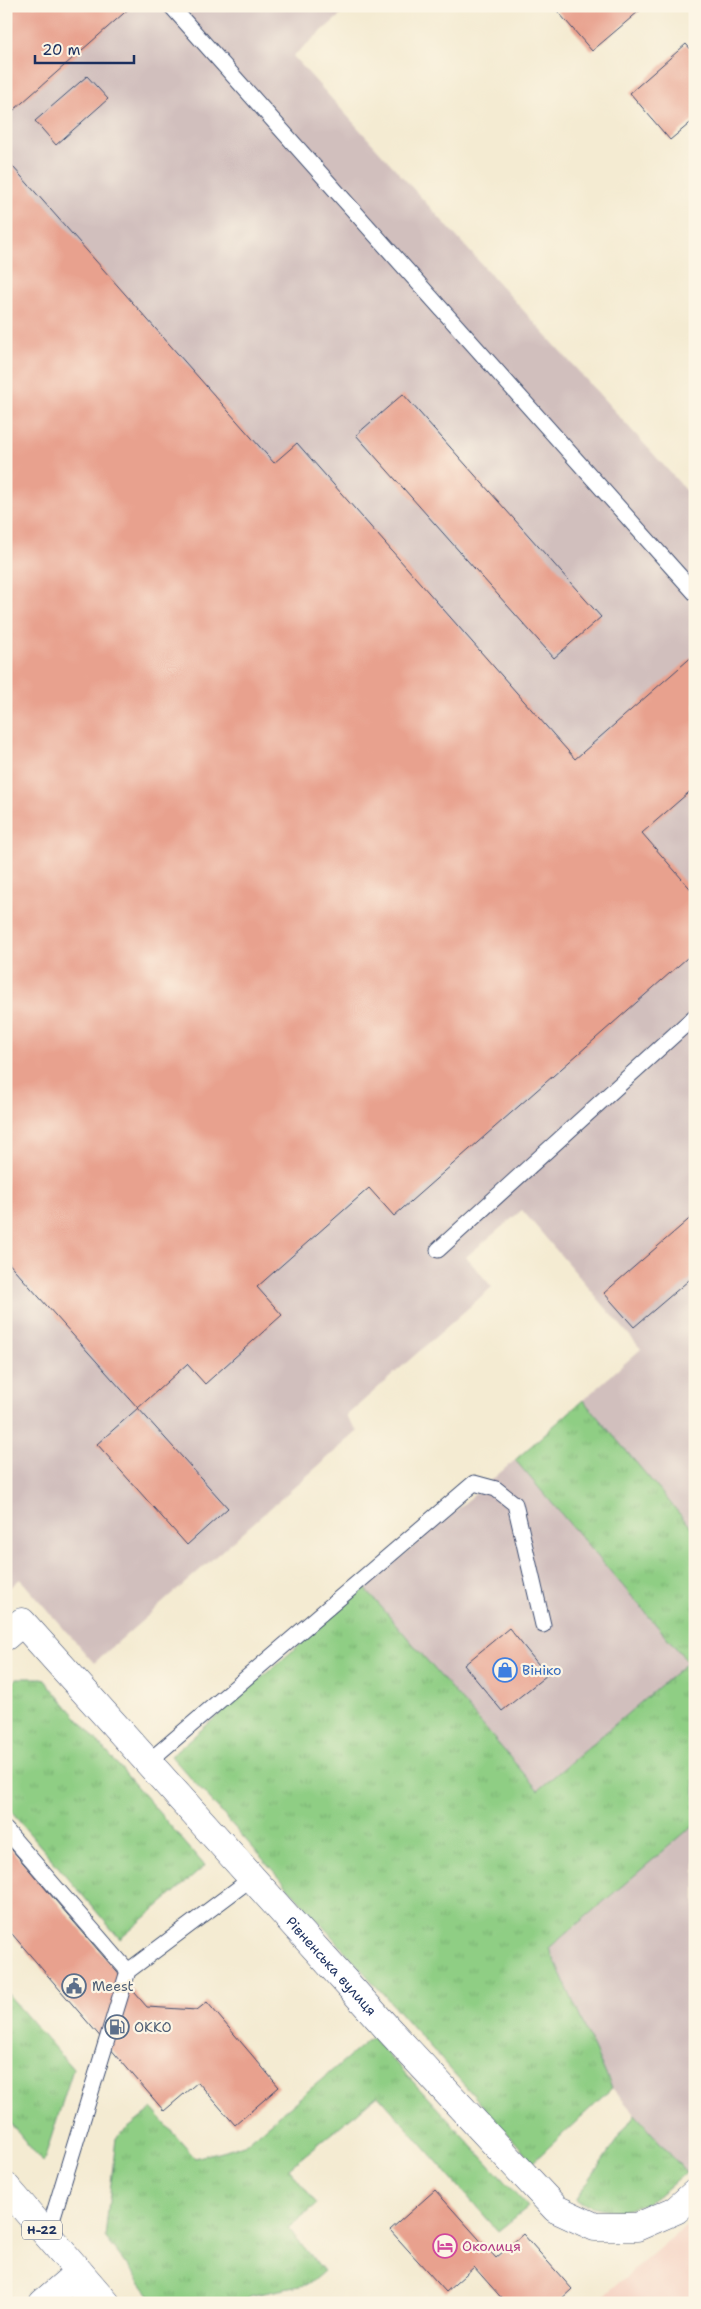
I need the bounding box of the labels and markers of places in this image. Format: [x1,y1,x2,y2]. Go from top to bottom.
shop icon: Вініко [492,1657,518,1683]
place label: Вініко [522,1661,562,1679]
public building icon: Meest [61,1973,87,1999]
place label: Meest [92,1977,134,1995]
fuel station icon: ОККО [104,2014,130,2040]
place label: ОККО [134,2018,172,2036]
hotel icon: Околиця [432,2233,458,2259]
place label: Околиця [462,2237,521,2255]

